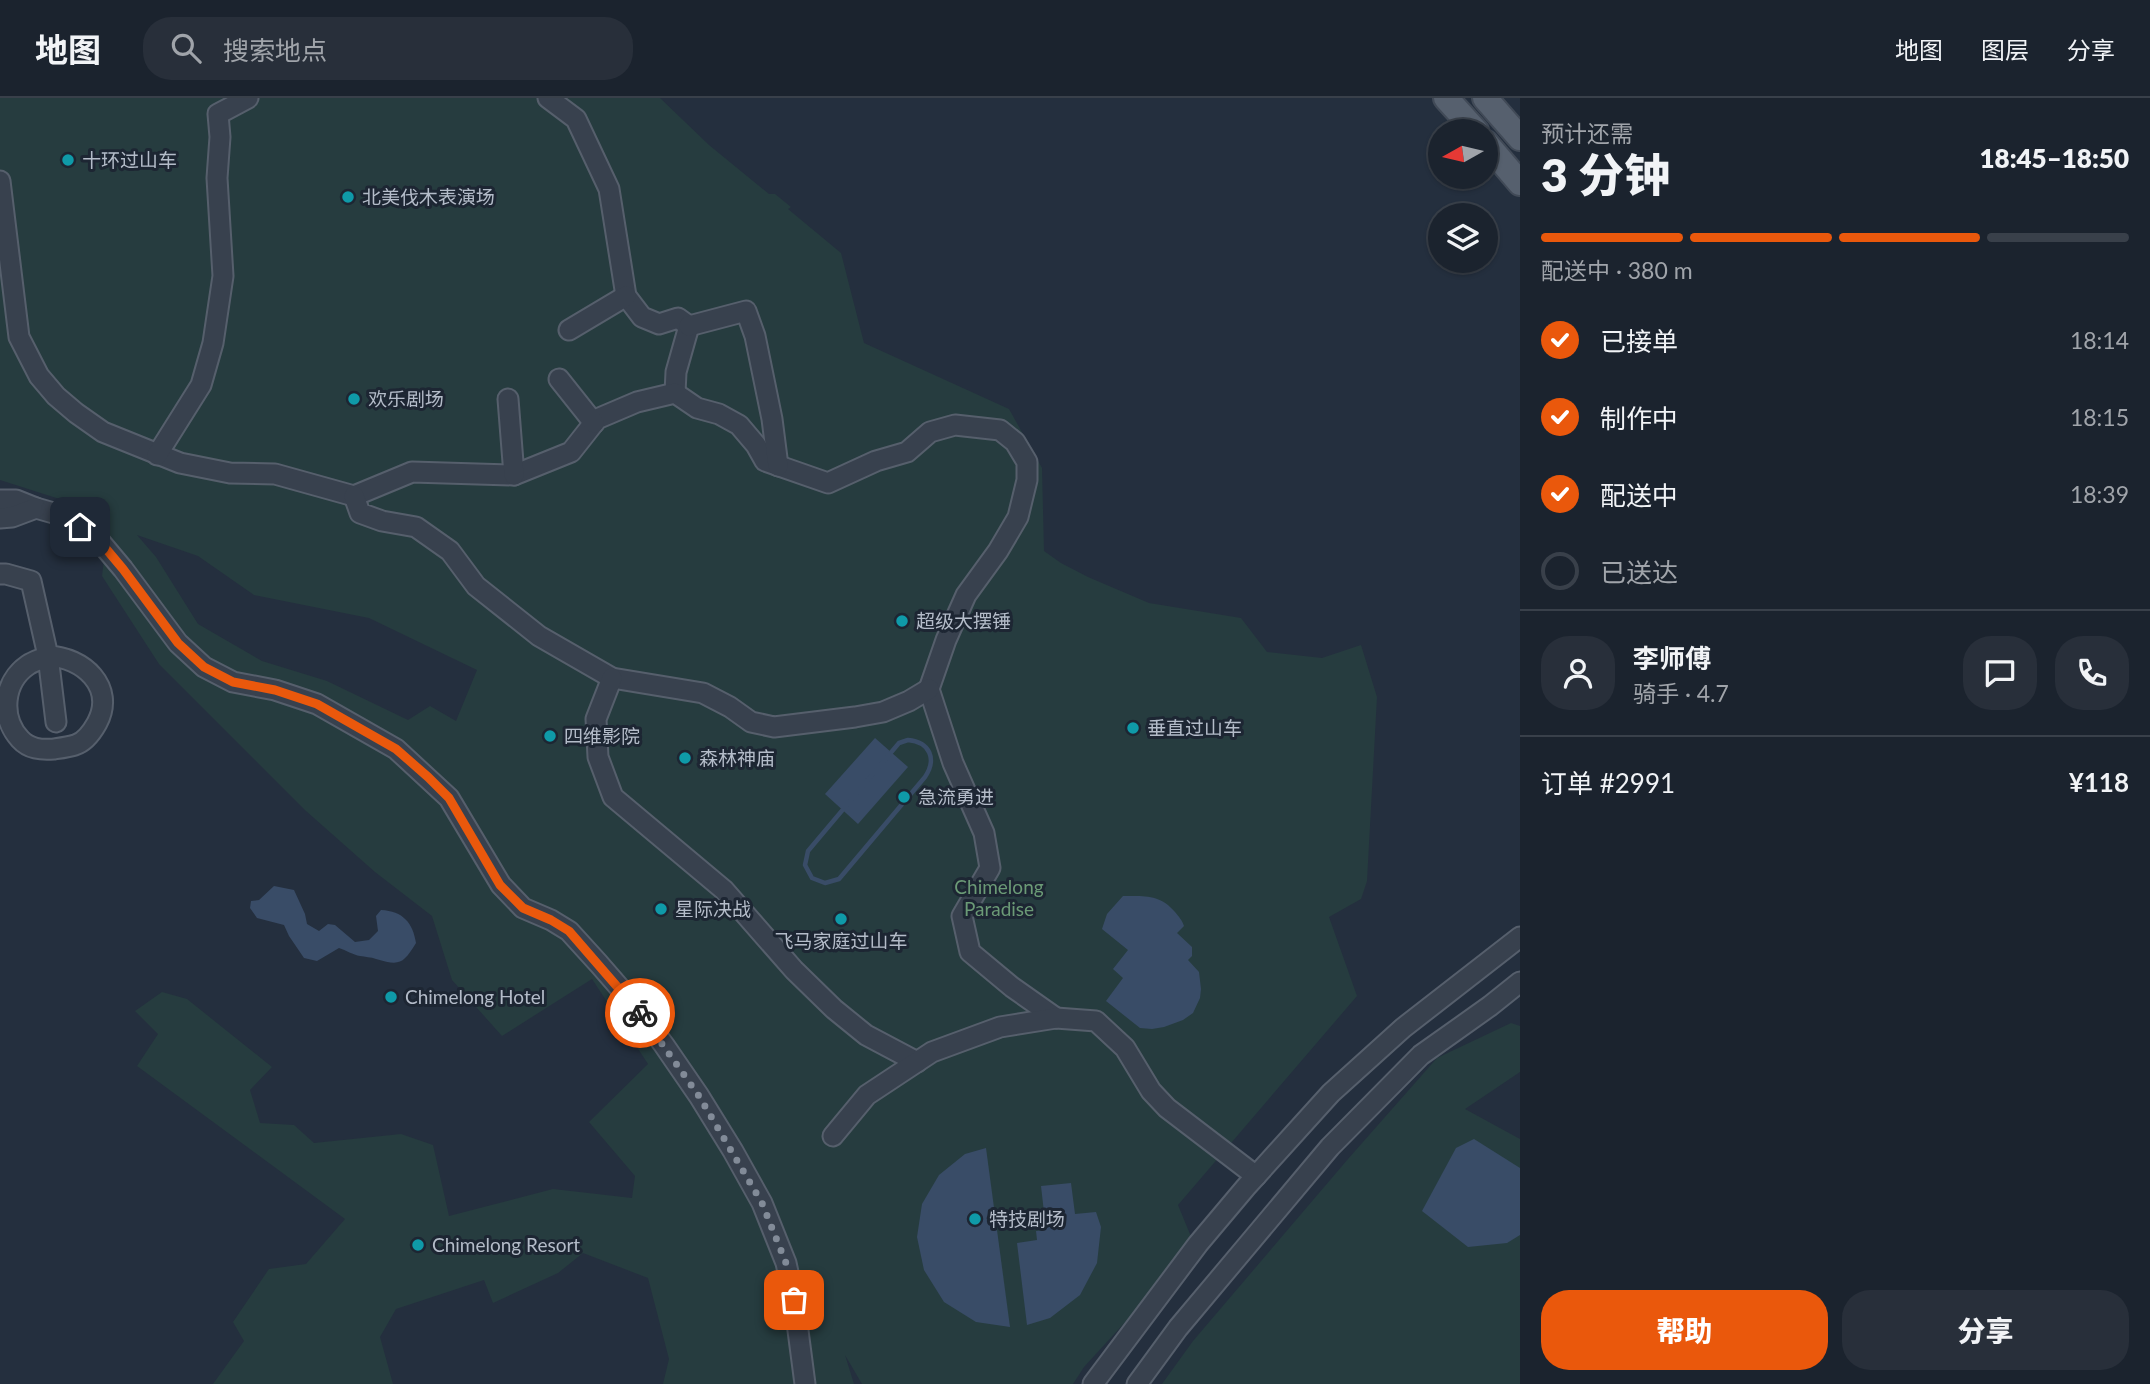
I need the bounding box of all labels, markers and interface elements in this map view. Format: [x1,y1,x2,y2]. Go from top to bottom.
search box [143,17,633,80]
text: 地图 [35,29,101,69]
icon: search [167,29,205,67]
text: 搜索地点 [223,34,327,66]
text: 地图 [1895,35,1943,64]
text: 图层 [1981,35,2029,64]
text: 分享 [2067,35,2115,64]
north arrow [1428,119,1498,189]
map controls [1428,119,1498,273]
text: 预计还需 [1541,119,1633,147]
text: 18:45–18:50 [1979,142,2129,174]
text: 3 分钟 [1541,147,1670,202]
place label: 十环过山车 [82,148,177,171]
marker: 十环过山车 [60,152,76,168]
place label: 北美伐木表演场 [362,185,495,208]
marker: 北美伐木表演场 [340,189,356,205]
button: layers [1428,203,1498,273]
text: 配送中 · 380 m [1541,256,1693,284]
icon: check [1541,321,1579,359]
text: 已接单 [1600,325,1678,357]
text: 18:14 [2070,326,2129,354]
place label: 欢乐剧场 [368,387,444,410]
marker: 欢乐剧场 [346,391,362,407]
icon: check [1541,398,1579,436]
text: 制作中 [1600,402,1678,434]
text: 18:15 [2070,403,2129,431]
icon: check [1541,475,1579,513]
text: 配送中 [1600,479,1678,511]
text: 18:39 [2070,480,2129,508]
pin [50,497,110,557]
icon: home [61,508,99,546]
text: 已送达 [1600,556,1678,588]
place label: 超级大摆锤 [916,609,1011,632]
marker: 超级大摆锤 [894,613,910,629]
button: person [1541,636,1615,710]
button: chat [1963,636,2037,710]
button: phone [2055,636,2129,710]
text: 李师傅 [1633,642,1711,674]
text: 骑手 · 4.7 [1633,679,1729,707]
place label: 垂直过山车 [1147,716,1242,739]
marker: 垂直过山车 [1125,720,1141,736]
place label: 四维影院 [564,724,640,747]
marker: 四维影院 [542,728,558,744]
place label: 森林神庙 [699,746,775,769]
marker: 森林神庙 [677,750,693,766]
text: ¥118 [2069,766,2129,798]
text: 订单 #2991 [1541,767,1675,799]
place label: 急流勇进 [918,785,994,808]
marker: 急流勇进 [896,789,912,805]
park label: Chimelong Paradise [954,875,1044,920]
place label: 星际决战 [675,897,751,920]
marker: 星际决战 [653,901,669,917]
marker: 飞马家庭过山车 [833,911,849,927]
place label: 飞马家庭过山车 [774,929,908,952]
courier [605,978,675,1048]
place label: Chimelong Hotel [405,985,545,1008]
marker: Chimelong Hotel [383,989,399,1005]
icon: bike [621,994,659,1032]
place label: 特技剧场 [989,1207,1065,1230]
marker: 特技剧场 [967,1211,983,1227]
place label: Chimelong Resort [432,1233,580,1256]
marker: Chimelong Resort [410,1237,426,1253]
pin [764,1270,824,1330]
icon: bag [775,1281,813,1319]
button: 帮助 [1541,1290,1828,1370]
button: 分享 [1842,1290,2129,1370]

